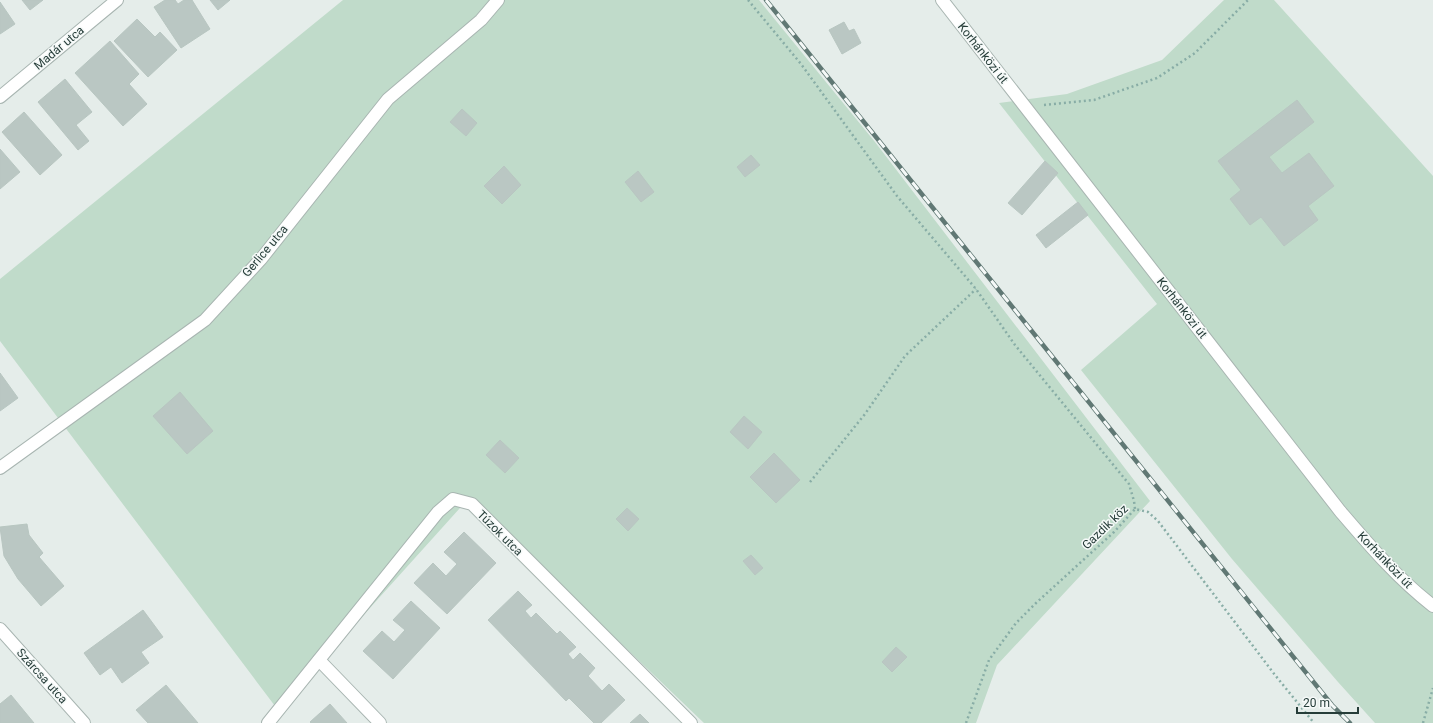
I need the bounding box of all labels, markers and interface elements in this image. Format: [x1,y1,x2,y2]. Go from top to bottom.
street label: Korhánközi út [955,20,1011,86]
street label: Madár utca [31,23,87,73]
street label: Gerlice utca [239,222,291,280]
street label: Korhánközi út [1154,275,1210,341]
street label: Gazdik köz [1079,502,1131,552]
street label: Túzok utca [474,507,526,559]
street label: Korhánközi út [1355,529,1416,591]
street label: Szárcsa utca [14,646,70,706]
scale bar [1297,689,1358,715]
text: 20 m [1303,696,1330,710]

